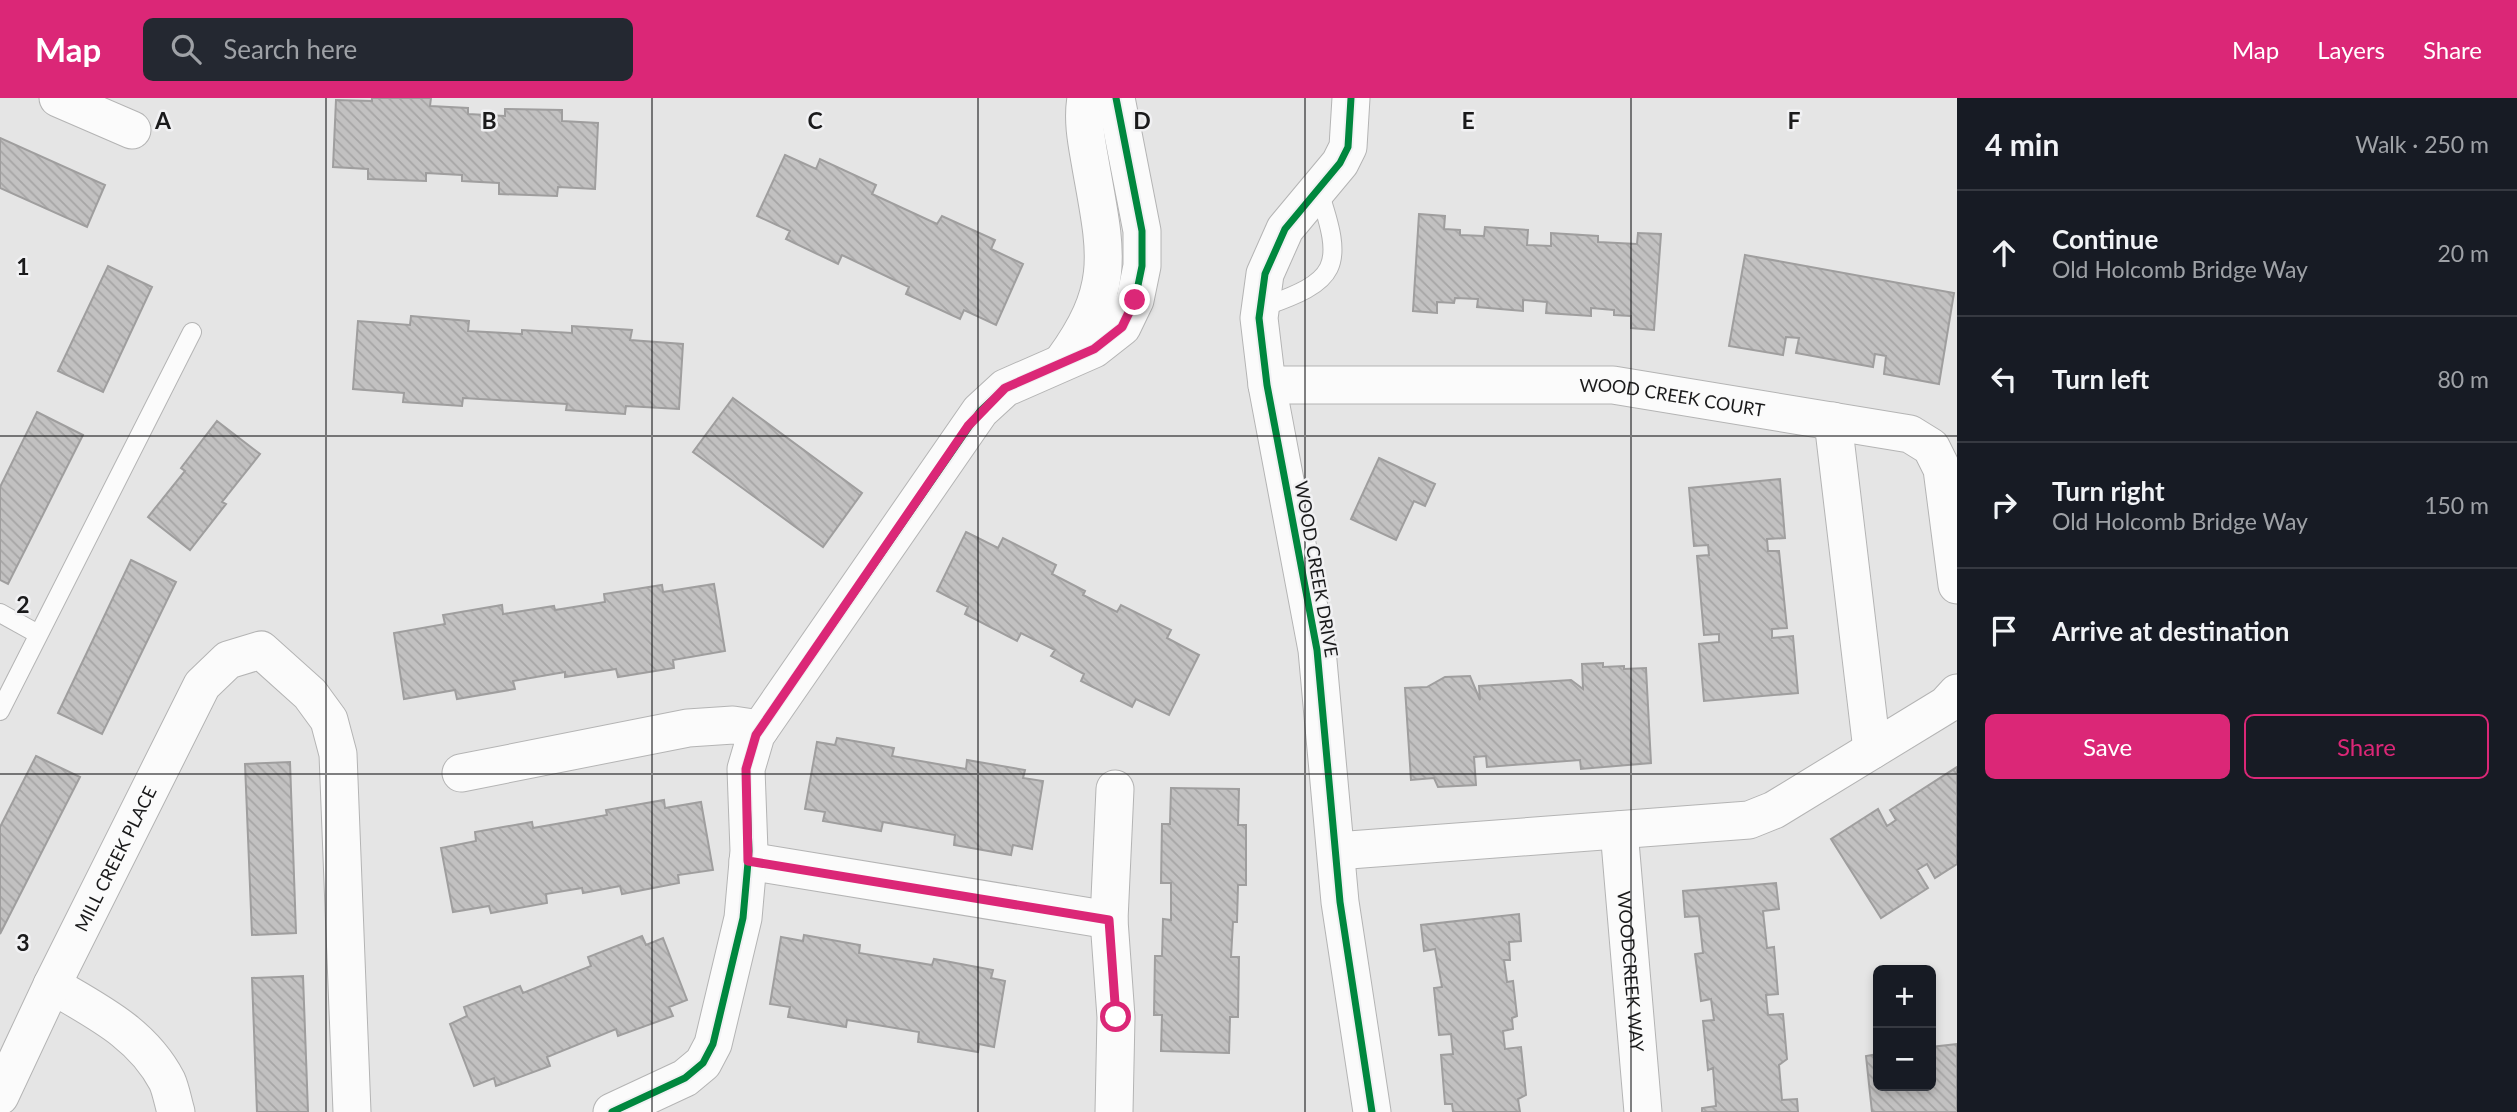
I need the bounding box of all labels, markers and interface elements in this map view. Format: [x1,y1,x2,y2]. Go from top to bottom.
search box [143,18,633,81]
text: Map [35,29,101,69]
icon: search [167,30,205,68]
text: Search here [223,33,357,65]
text: Map [2232,35,2279,64]
text: Layers [2317,35,2385,64]
text: Share [2423,35,2482,64]
text: A [154,106,172,134]
text: B [481,106,497,134]
text: C [807,106,823,134]
text: D [1133,106,1151,134]
text: E [1461,106,1475,134]
text: F [1787,106,1801,134]
text: 4 min [1985,126,2059,162]
text: Walk · 250 m [2355,130,2489,158]
text: Continue [2052,223,2158,255]
icon: ahead [1985,234,2023,272]
text: 20 m [2438,239,2489,267]
text: 1 [16,252,30,280]
text: Old Holcomb Bridge Way [2052,255,2308,283]
route end [1119,284,1150,315]
icon: left [1985,360,2023,398]
text: Turn left [2052,363,2149,395]
text: 80 m [2438,365,2489,393]
street label: WOOD CREEK COURT [1579,374,1767,421]
text: Turn right [2052,475,2165,507]
street label: WOOD CREEK DRIVE [1291,479,1343,659]
icon: right [1985,486,2023,524]
text: 150 m [2424,491,2489,519]
text: Old Holcomb Bridge Way [2052,507,2308,535]
text: 2 [16,590,30,618]
icon: arrive [1985,612,2023,650]
text: Arrive at destination [2052,615,2289,647]
button: Save [1985,714,2230,779]
button: Share [2244,714,2489,779]
street label: MILL CREEK PLACE [70,782,161,935]
street label: WOODCREEK WAY [1613,890,1649,1054]
text: 3 [16,928,30,956]
map controls [1873,965,1936,1091]
button: + [1873,965,1936,1028]
route start [1100,1001,1131,1032]
button: − [1873,1028,1936,1091]

